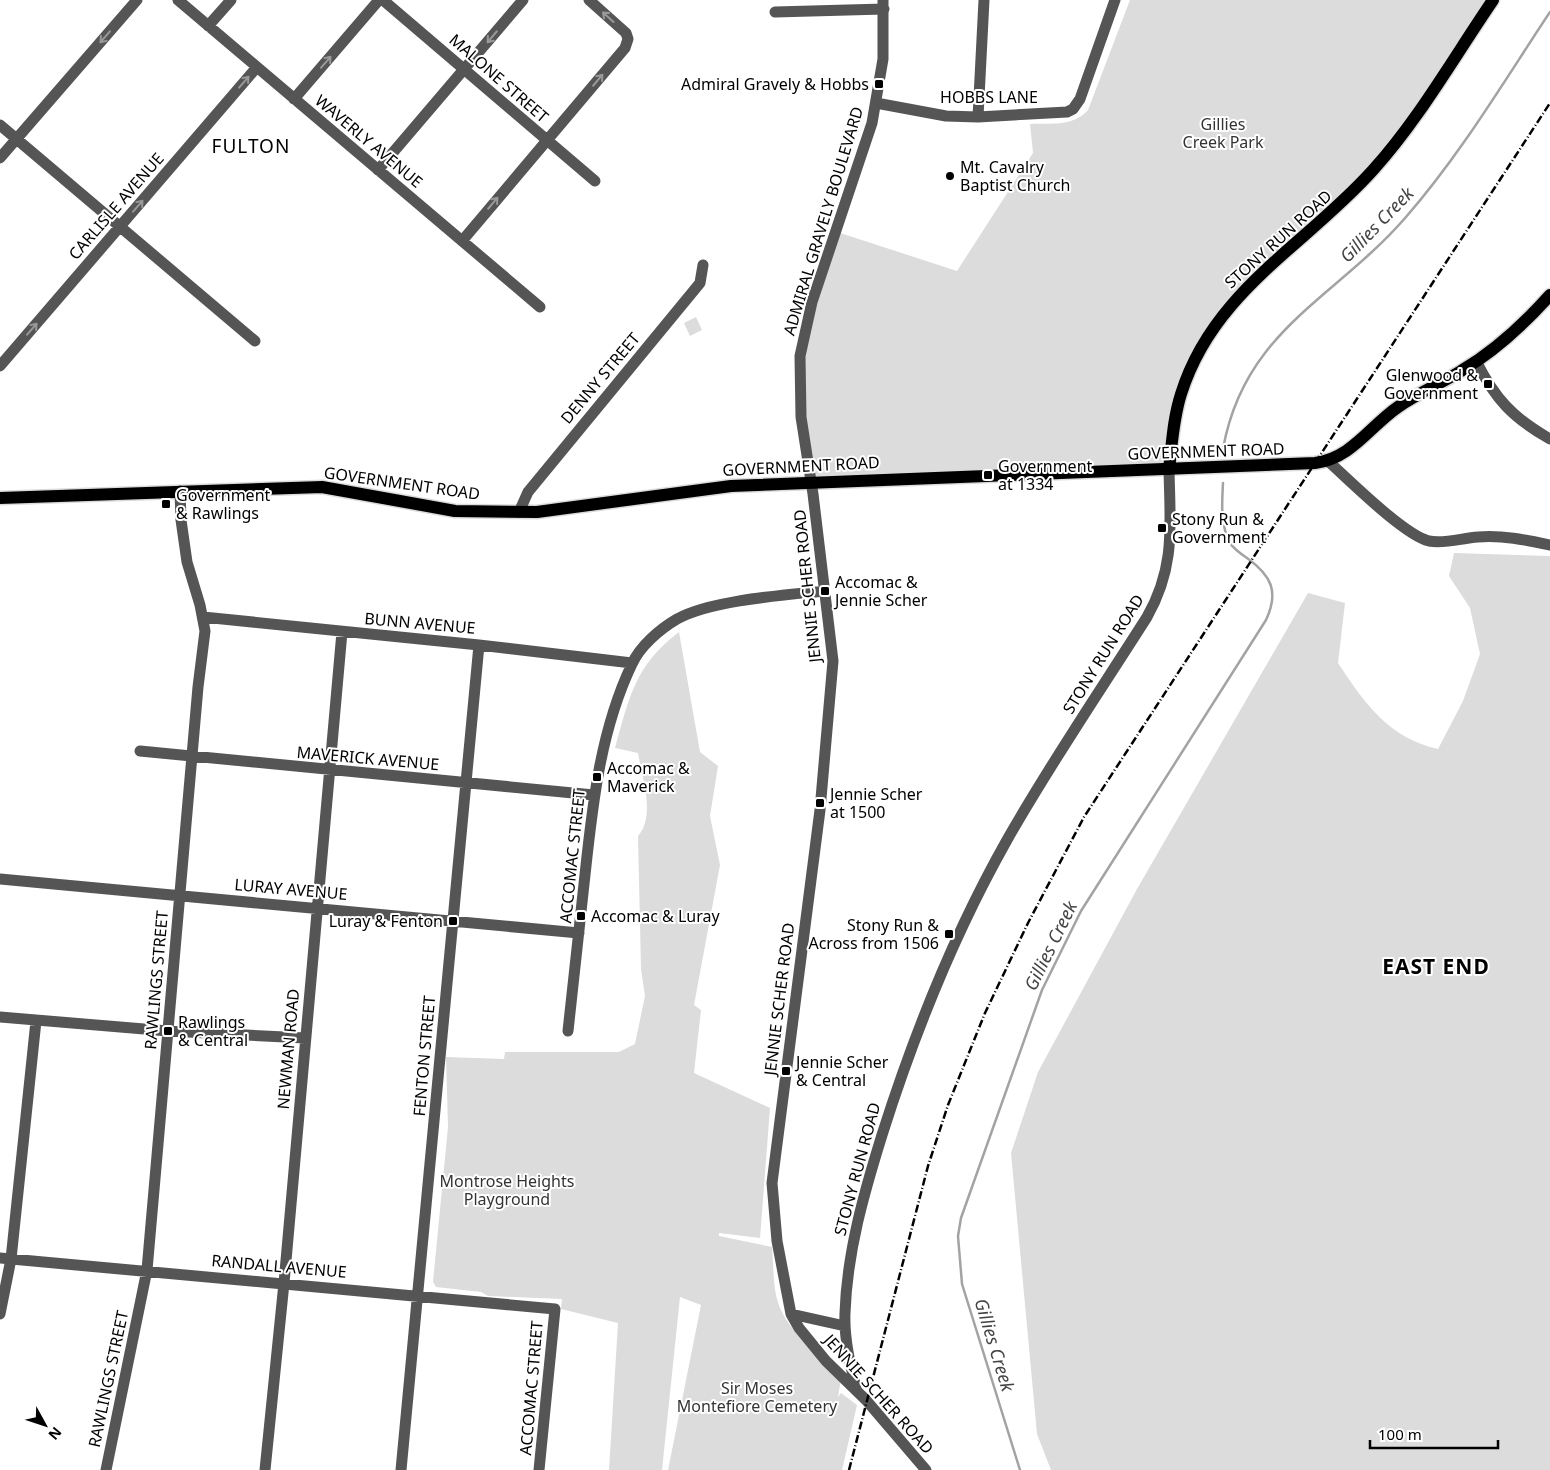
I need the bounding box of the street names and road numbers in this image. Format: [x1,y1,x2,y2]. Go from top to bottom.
street label: MALONE STREET [445,29,553,127]
street label: HOBBS LANE [940,86,1038,108]
street label: WAVERLY AVENUE [311,89,427,193]
street label: ADMIRAL GRAVELY BOULEVARD [778,104,868,338]
street label: CARLISLE AVENUE [63,148,169,264]
street label: STONY RUN ROAD [1220,185,1336,293]
street label: DENNY STREET [555,328,645,428]
street label: GOVERNMENT ROAD [1127,437,1285,465]
street label: GOVERNMENT ROAD [722,451,880,481]
street label: GOVERNMENT ROAD [323,461,481,505]
street label: JENNIE SCHER ROAD [788,508,826,666]
street label: STONY RUN ROAD [1057,590,1149,718]
street label: BUNN AVENUE [364,607,476,639]
street label: MAVERICK AVENUE [296,741,440,775]
street label: ACCOMAC STREET [554,788,590,924]
street label: LURAY AVENUE [234,873,348,905]
street label: RAWLINGS STREET [139,910,173,1050]
street label: JENNIE SCHER ROAD [758,921,799,1079]
street label: NEWMAN ROAD [272,988,304,1110]
street label: FENTON STREET [408,995,440,1117]
street label: STONY RUN ROAD [829,1100,885,1238]
street label: RANDALL AVENUE [210,1249,348,1283]
street label: RAWLINGS STREET [83,1308,133,1449]
street label: ACCOMAC STREET [514,1320,548,1456]
street label: JENNIE SCHER ROAD [818,1328,939,1459]

